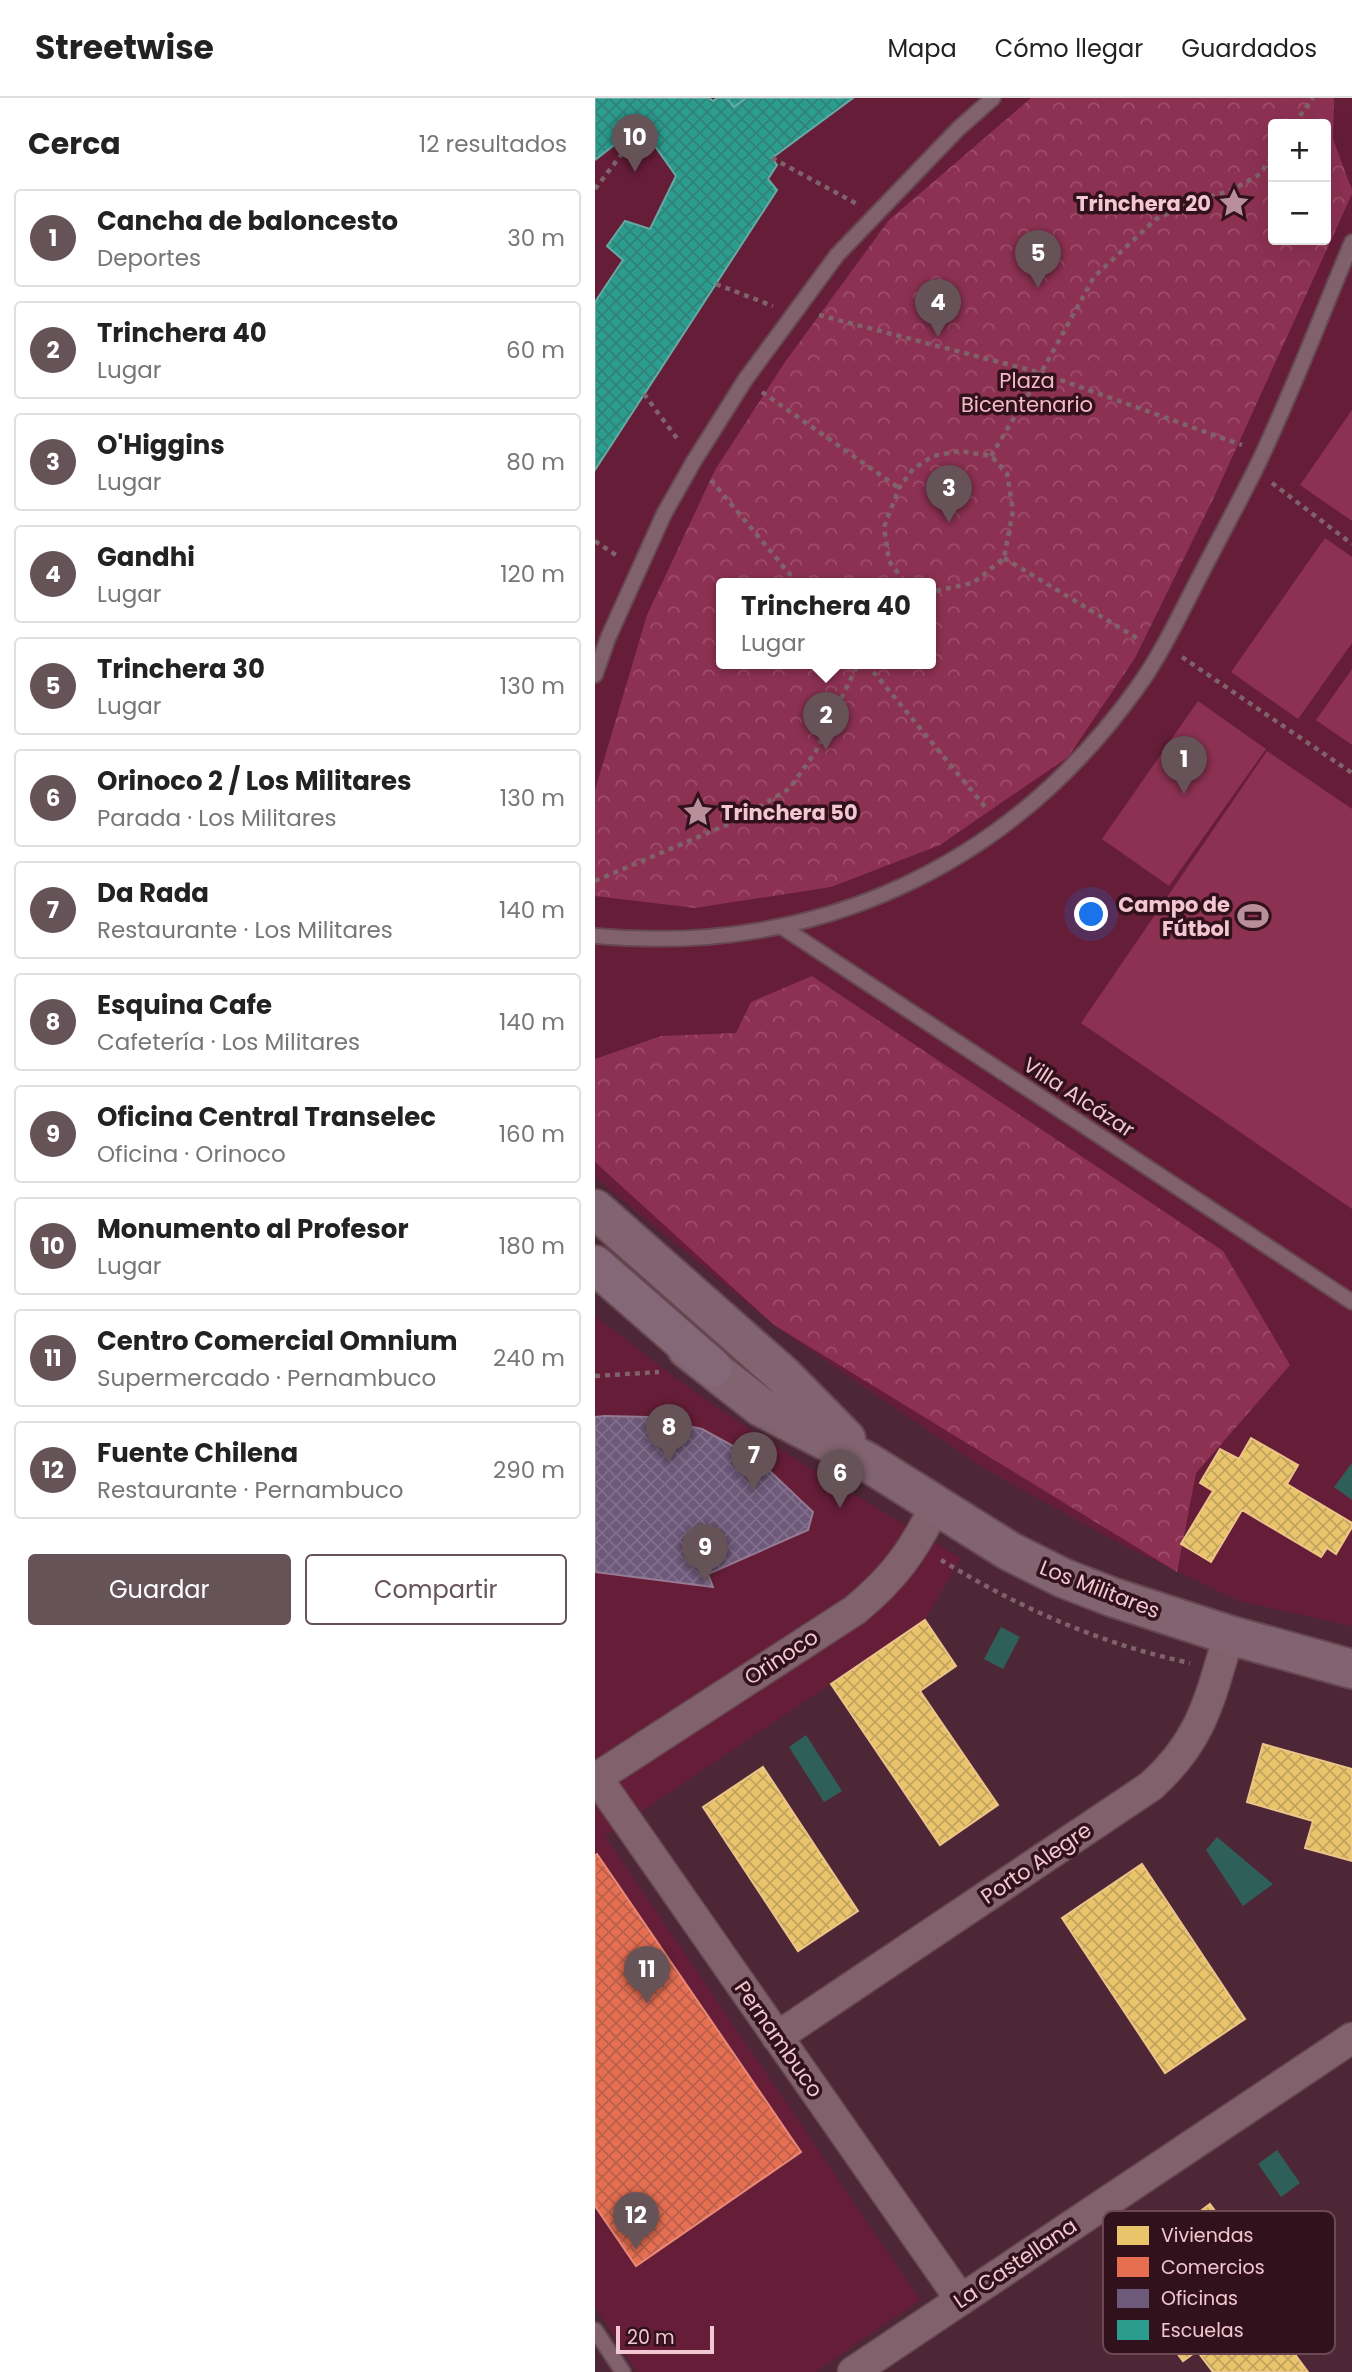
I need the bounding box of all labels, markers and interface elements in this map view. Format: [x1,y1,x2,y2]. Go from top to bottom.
text: Streetwise [35,24,214,71]
text: Mapa [887,32,957,65]
text: Cómo llegar [995,32,1143,65]
text: Guardados [1181,32,1317,65]
pin: 10 [612,114,658,172]
map controls [1268,119,1331,245]
button: + [1268,119,1331,182]
text: Cerca [28,122,121,165]
text: 12 resultados [419,128,567,160]
button: − [1268,182,1331,245]
place icon: Trinchera 20 [1217,186,1251,220]
place label: Trinchera 20 [1076,189,1211,218]
text: Cancha de baloncesto [97,203,398,239]
text: 1 [49,222,57,254]
text: 30 m [507,222,565,254]
pin: 5 [1015,230,1061,288]
text: Deportes [97,242,201,274]
pin: 4 [915,279,961,337]
text: Trinchera 40 [97,315,267,351]
text: 2 [46,334,60,366]
text: 60 m [506,334,565,366]
text: Lugar [97,354,161,386]
park label: Plaza Bicentenario [961,366,1093,419]
text: O'Higgins [97,427,225,463]
text: 3 [46,446,60,478]
text: 80 m [506,446,565,478]
pin: 3 [926,465,972,523]
text: Lugar [97,466,161,498]
text: Gandhi [97,539,195,575]
text: 4 [45,558,61,590]
text: 120 m [500,558,565,590]
text: Lugar [97,578,161,610]
popup [716,578,936,669]
text: Trinchera 40 [741,588,911,624]
text: Lugar [741,627,805,659]
text: Trinchera 30 [97,651,265,687]
text: 5 [46,670,60,702]
text: 130 m [500,670,565,702]
text: Lugar [97,690,161,722]
pin: 2 [803,692,849,750]
pin: 1 [1161,736,1207,794]
text: Orinoco 2 / Los Militares [97,763,412,799]
text: 6 [46,782,60,814]
text: 130 m [500,782,565,814]
place icon: Trinchera 50 [681,795,715,829]
place label: Trinchera 50 [721,798,858,827]
text: Parada · Los Militares [97,802,337,834]
text: Da Rada [97,875,209,911]
place label: Campo de Fútbol [1118,890,1230,943]
text: 7 [47,894,59,926]
text: 140 m [499,894,565,926]
your location [1074,897,1108,931]
sports icon: Campo de Fútbol [1236,899,1270,933]
text: Restaurante · Los Militares [97,914,393,946]
text: Esquina Cafe [97,987,272,1023]
text: 8 [46,1006,60,1038]
text: 140 m [499,1006,565,1038]
text: Cafetería · Los Militares [97,1026,360,1058]
street label: Villa Alcázar [1018,1050,1140,1144]
text: Oficina Central Transelec [97,1099,436,1135]
text: 9 [46,1118,60,1150]
text: 160 m [499,1118,565,1150]
text: Oficina · Orinoco [97,1138,286,1170]
text: Monumento al Profesor [97,1211,409,1247]
text: 10 [41,1230,65,1262]
text: 180 m [499,1230,565,1262]
text: Lugar [97,1250,161,1282]
text: Centro Comercial Omnium [97,1323,458,1359]
text: 11 [44,1342,62,1374]
text: 240 m [493,1342,565,1374]
text: Supermercado · Pernambuco [97,1362,436,1394]
pin: 8 [646,1404,692,1462]
pin: 7 [731,1432,777,1490]
text: Fuente Chilena [97,1435,298,1471]
pin: 6 [817,1450,863,1508]
text: 12 [42,1454,64,1486]
text: 290 m [493,1454,565,1486]
text: Restaurante · Pernambuco [97,1474,404,1506]
pin: 9 [682,1524,728,1582]
street label: Los Militares [1036,1553,1164,1625]
button: Guardar [28,1554,291,1625]
button: Compartir [305,1554,567,1625]
street label: Orinoco [738,1622,824,1692]
street label: Porto Alegre [975,1815,1097,1911]
pin: 11 [624,1946,670,2004]
street label: Pernambuco [728,1975,830,2103]
pin: 12 [613,2192,659,2250]
street label: La Castellana [948,2211,1082,2315]
legend [1103,2211,1335,2354]
text: Viviendas [1161,2222,1253,2249]
text: Comercios [1161,2254,1265,2281]
text: Oficinas [1161,2285,1238,2312]
text: Escuelas [1161,2317,1244,2344]
scale bar [616,2323,714,2355]
text: 20 m [627,2324,675,2351]

